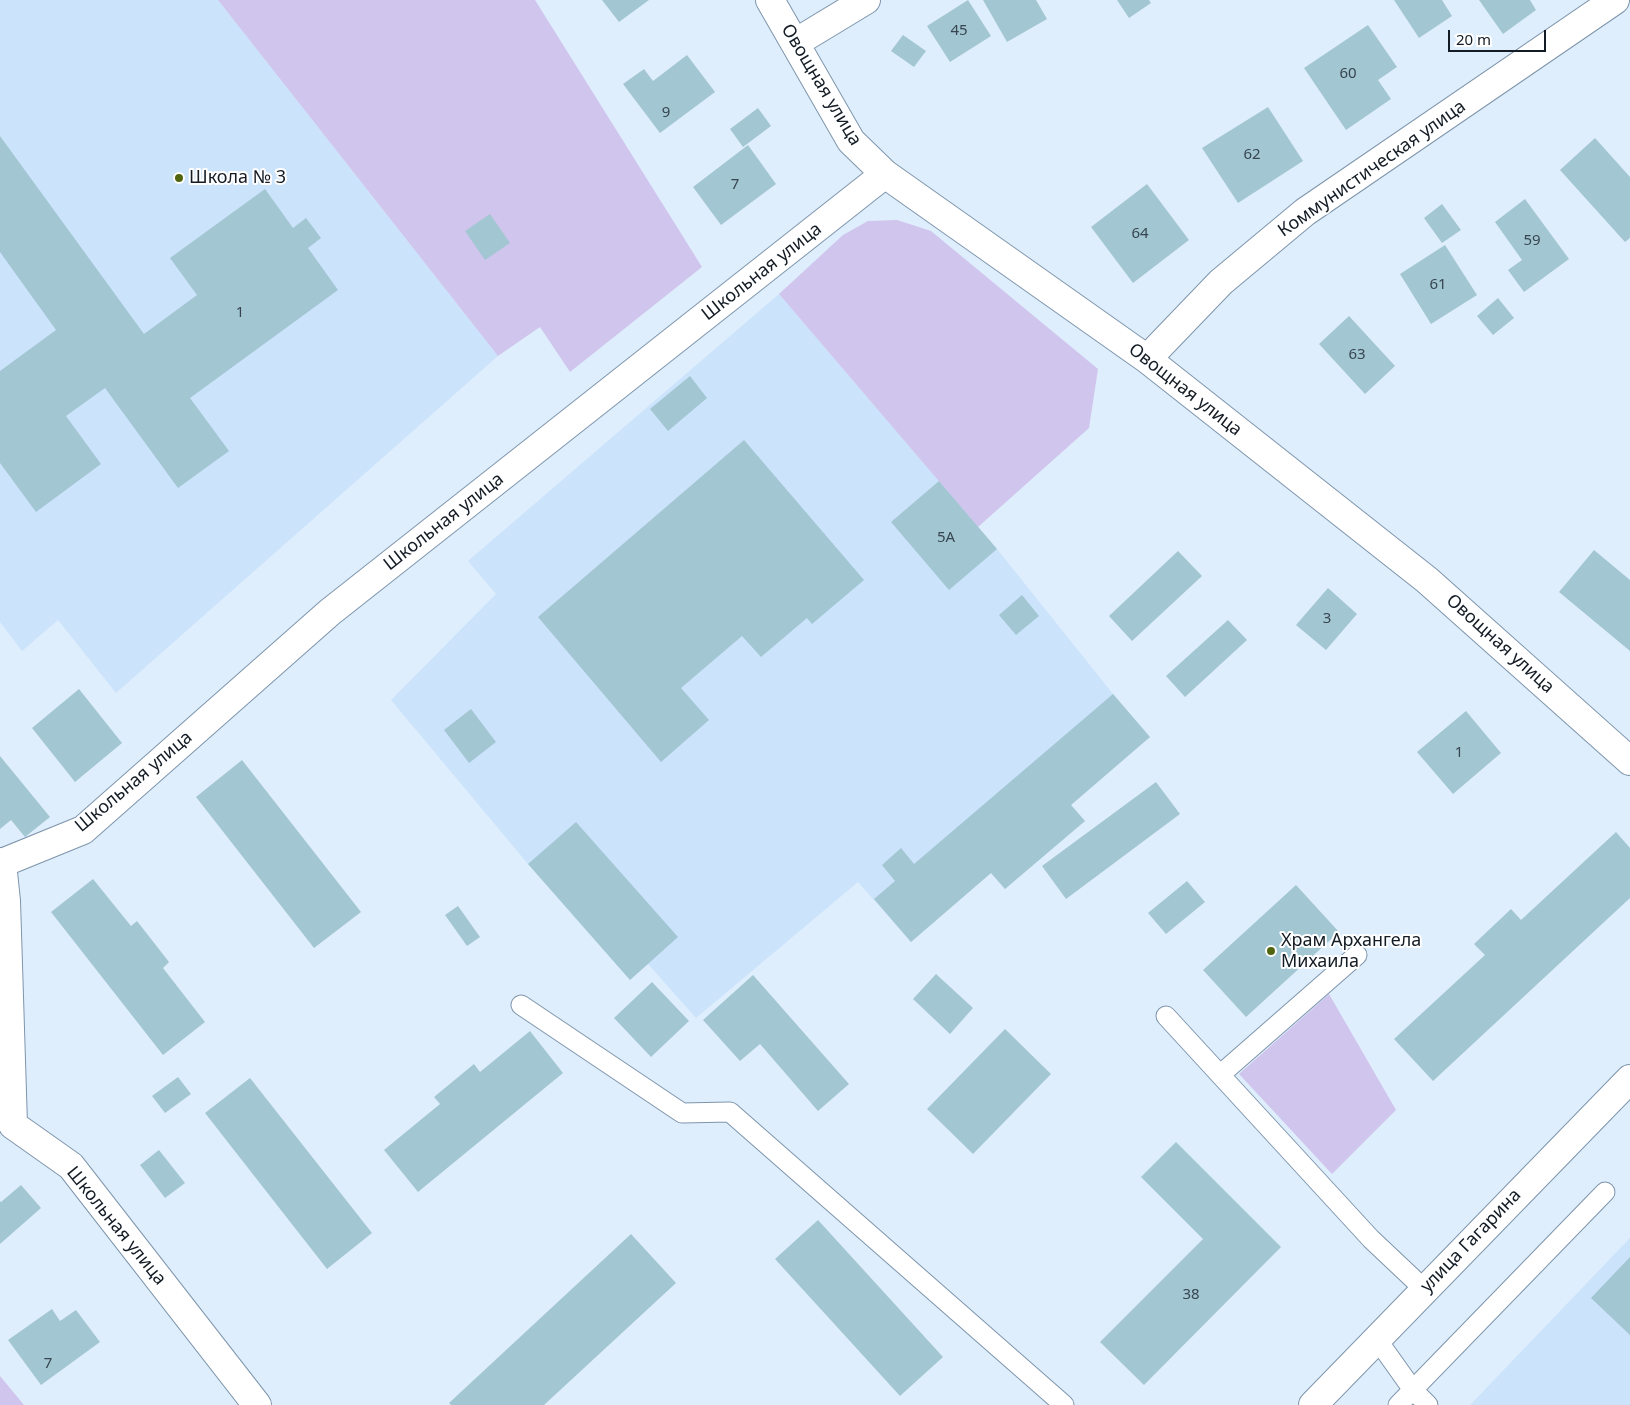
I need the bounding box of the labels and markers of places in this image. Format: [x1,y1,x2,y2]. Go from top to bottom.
place label: Школа № 3 [189,167,286,189]
marker: Школа № 3 [173,172,185,184]
place label: Храм Архангела Михаила [1281,930,1421,972]
marker: Храм Архангела Михаила [1265,945,1277,957]

